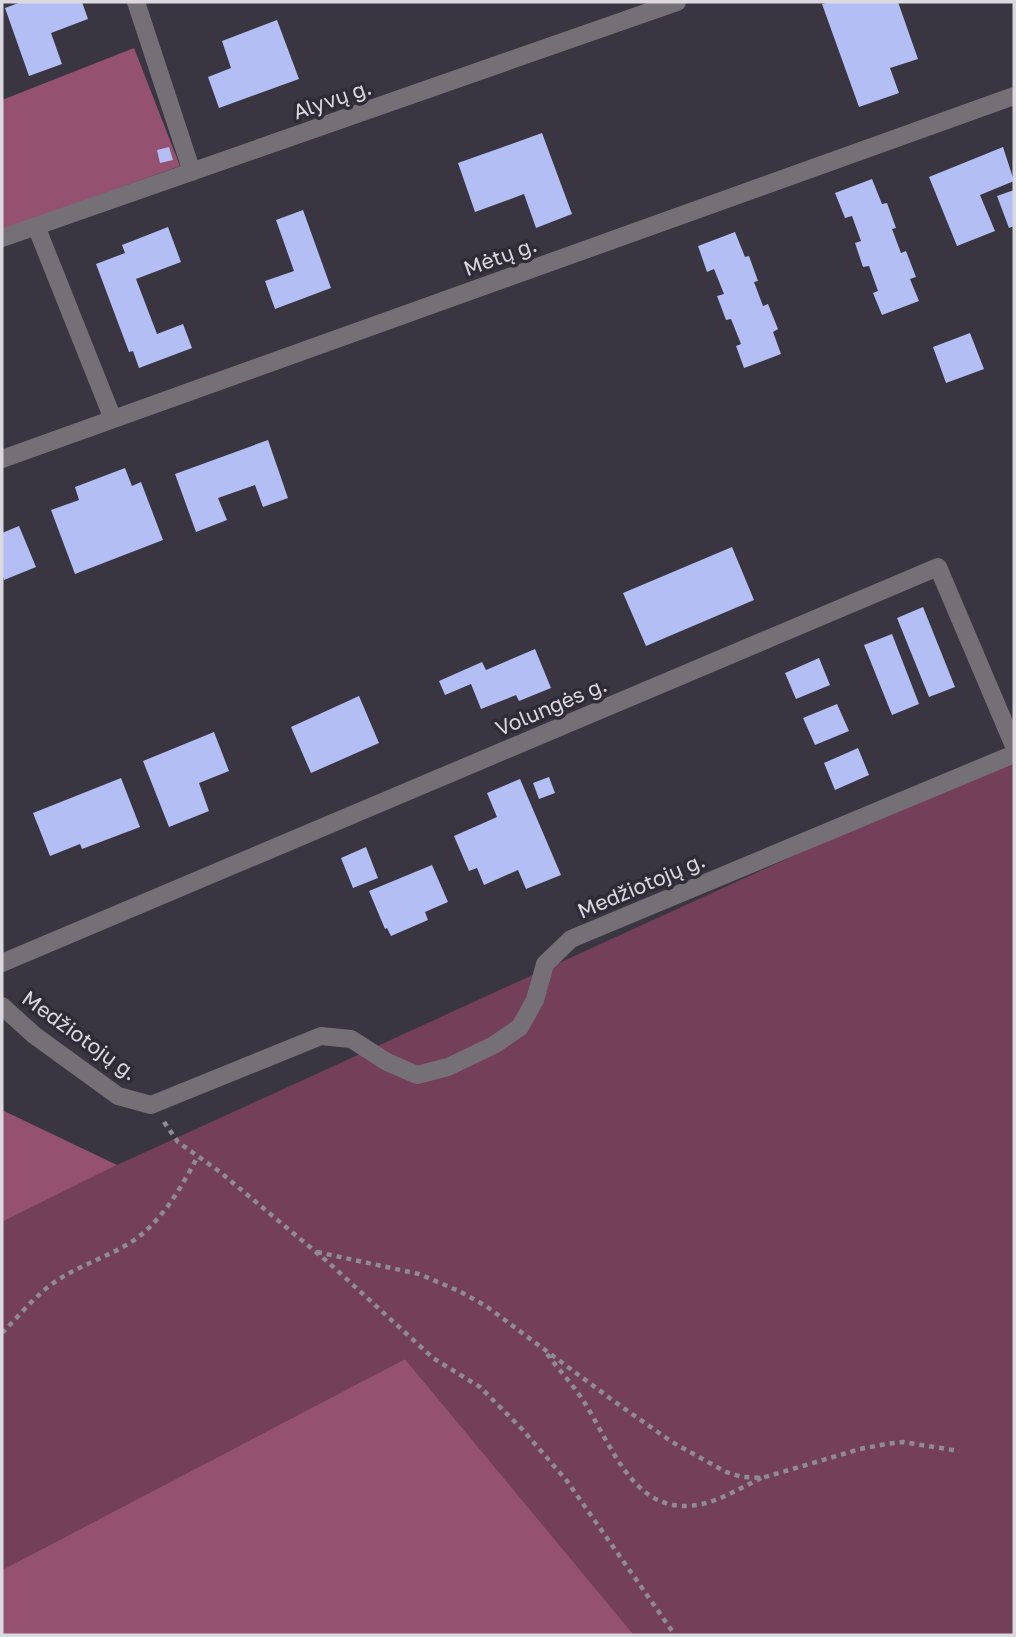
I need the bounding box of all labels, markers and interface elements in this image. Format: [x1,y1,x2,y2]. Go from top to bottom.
street label: Alyvų g. [289,73,375,125]
street label: Mėtų g. [460,231,540,281]
street label: Volungės g. [491,671,611,741]
street label: Medžiotojų g. [573,846,709,924]
street label: Medžiotojų g. [17,985,143,1085]

